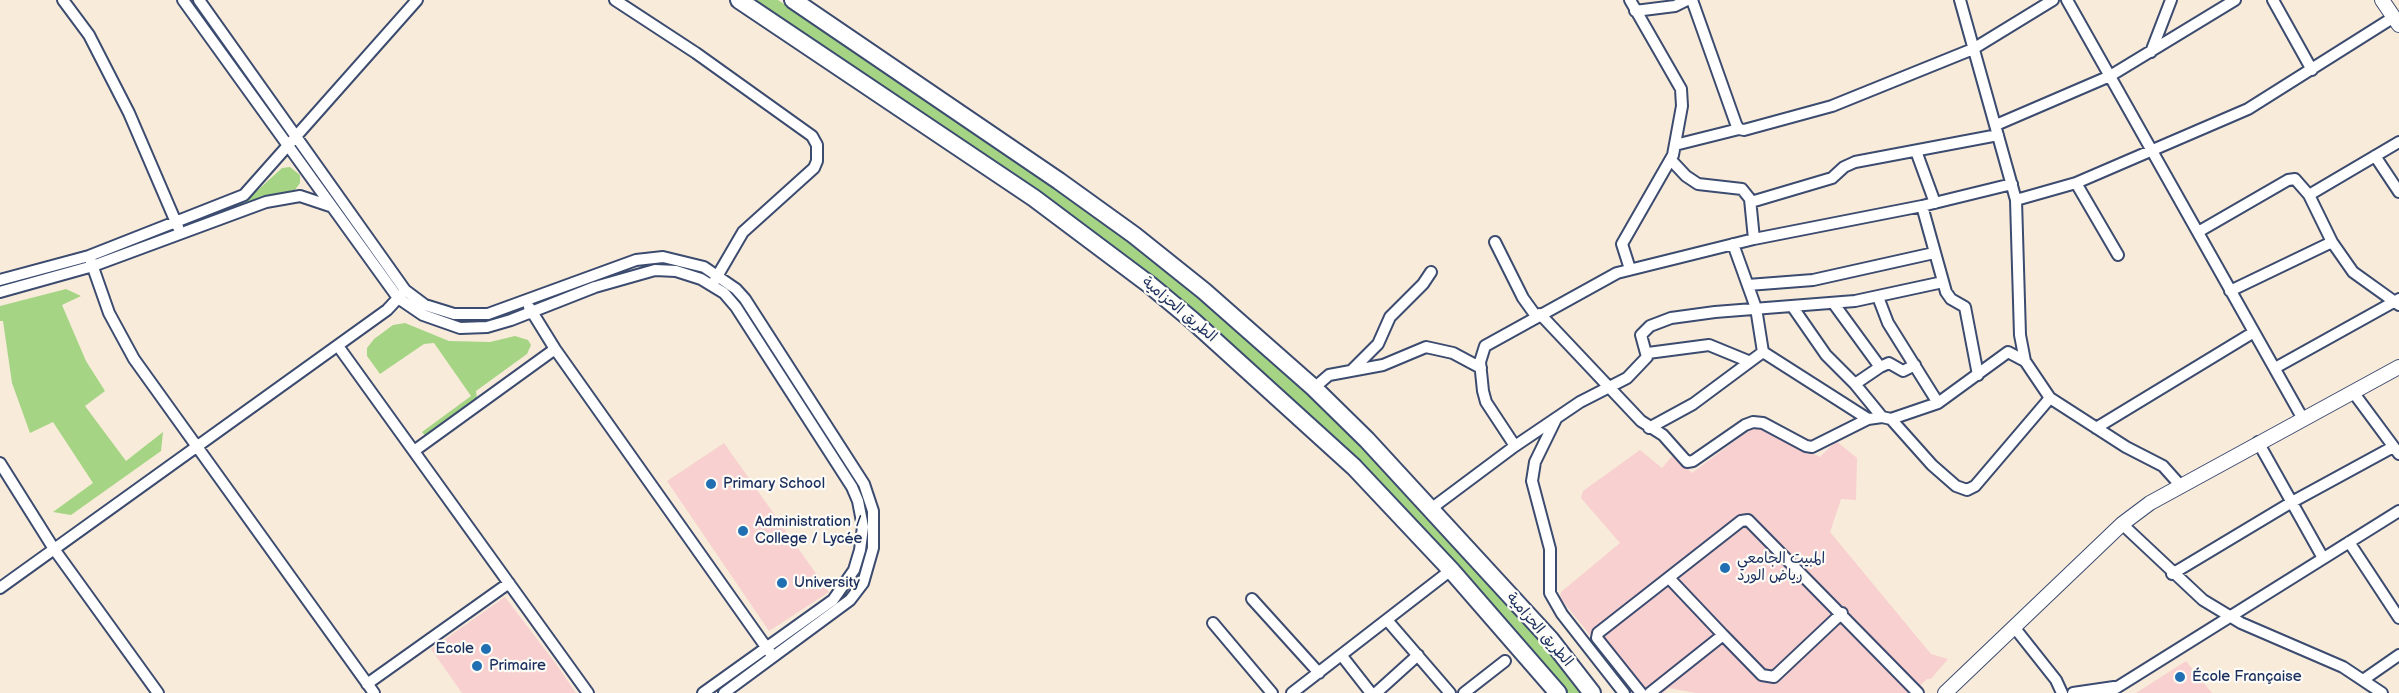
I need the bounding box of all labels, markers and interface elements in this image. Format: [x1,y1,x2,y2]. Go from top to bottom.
street label: الطريق الحزامية [1138,274,1220,346]
place label: Primary School [723,475,825,493]
marker: Primary School [704,477,718,491]
place label: Administration / College / Lycée [755,513,862,548]
marker: Administration / College / Lycée [736,524,750,538]
place label: المبيت الجامعي رياض الورد [1737,550,1825,585]
marker: المبيت الجامعي رياض الورد [1718,561,1732,575]
place label: University [794,574,860,592]
marker: University [775,576,789,590]
street label: الطريق الحزامية [1502,589,1576,671]
place label: Ecole [435,640,474,658]
marker: Ecole [479,642,493,656]
place label: Primaire [489,657,546,675]
marker: Primaire [470,659,484,673]
place label: École Française [2192,668,2302,686]
marker: École Française [2173,670,2187,684]

